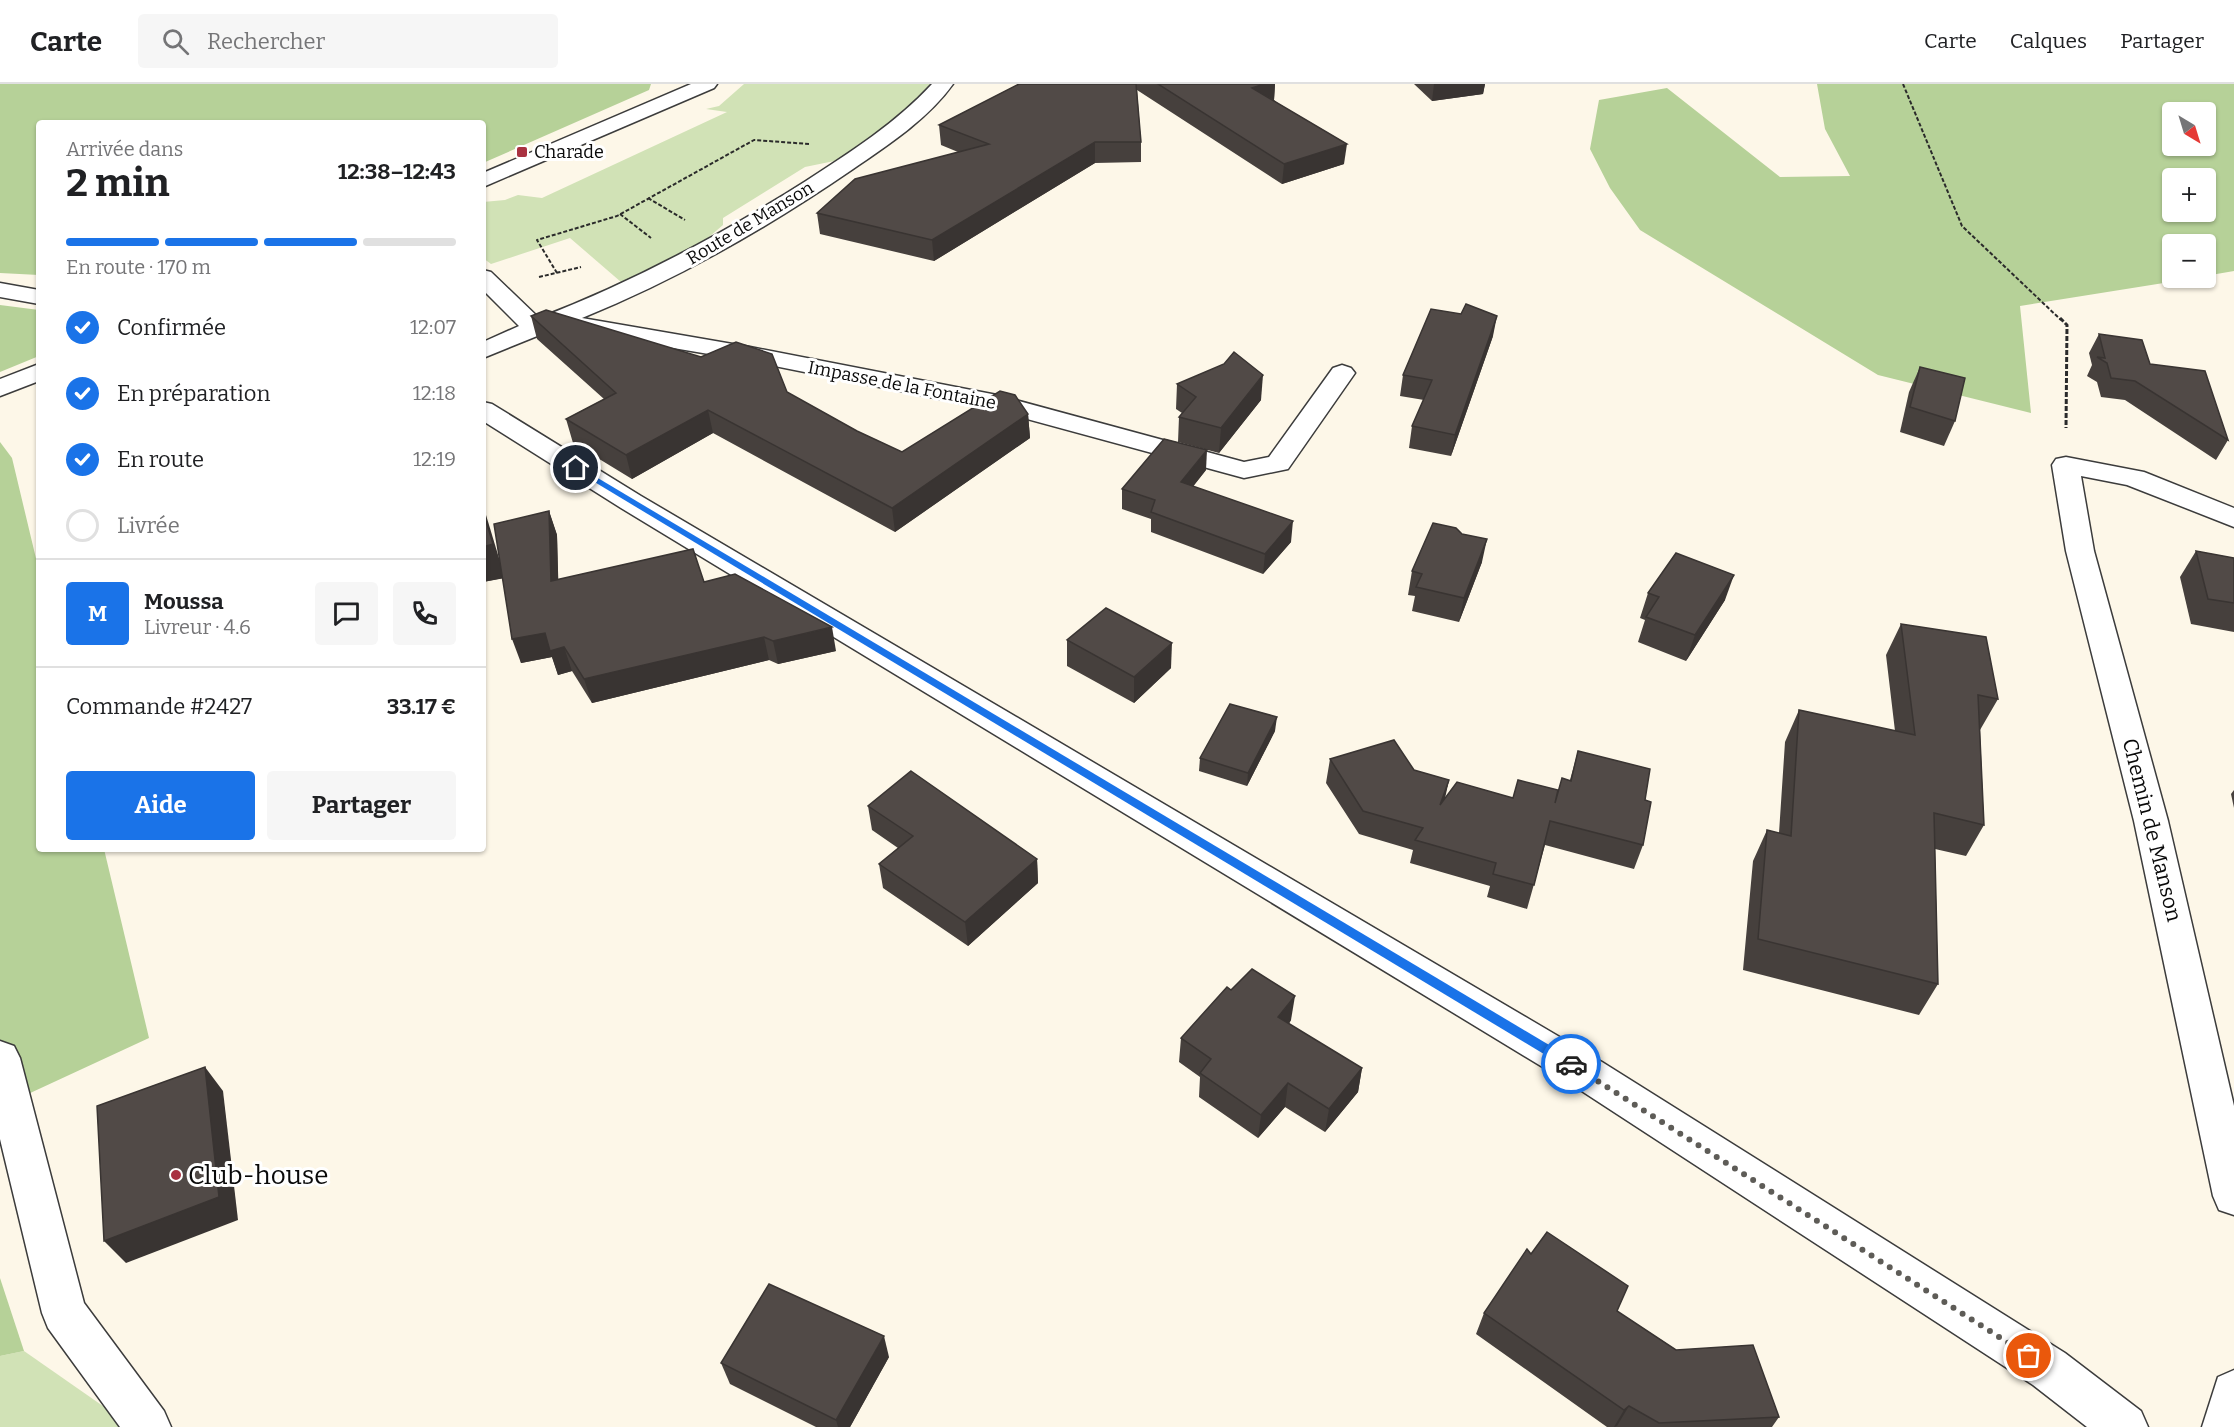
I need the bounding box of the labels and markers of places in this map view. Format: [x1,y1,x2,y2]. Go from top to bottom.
place label: Charade [534,141,604,163]
marker: Charade [515,145,529,159]
pin [550,442,601,493]
place label: Club-house [188,1160,328,1191]
marker: Club-house [169,1168,183,1182]
pin [2003,1330,2054,1381]

